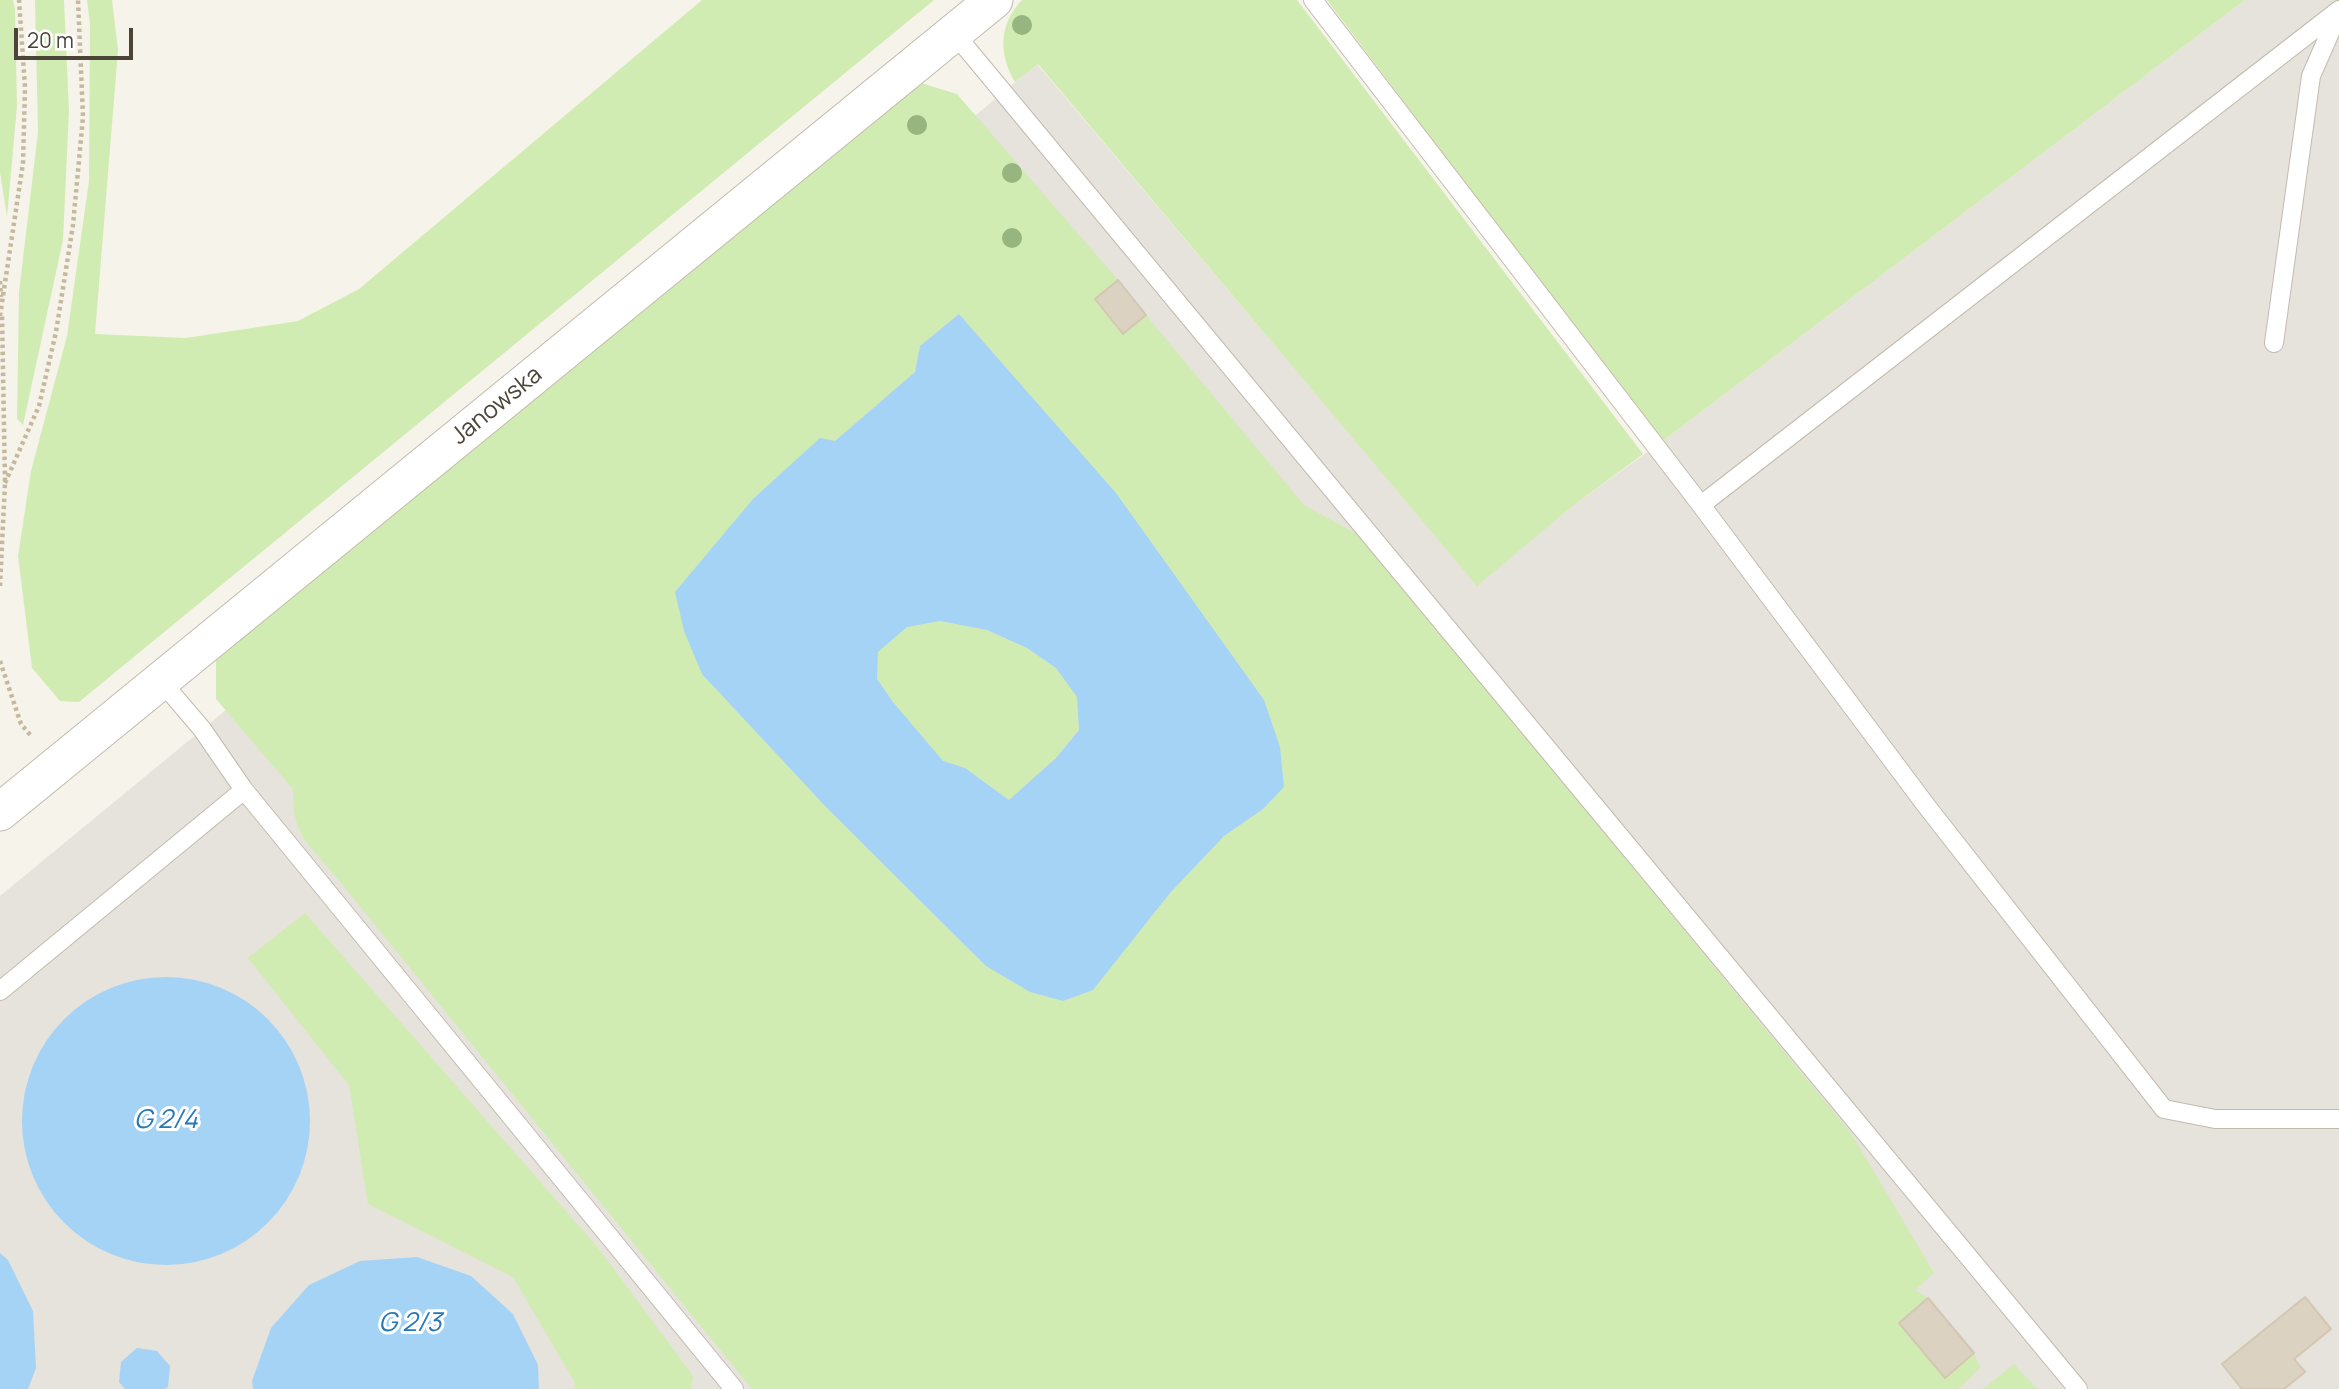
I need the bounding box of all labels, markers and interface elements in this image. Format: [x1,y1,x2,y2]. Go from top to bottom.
scale bar [18,14,136,58]
text: 20 m [27,26,74,54]
street label: Janowska [446,361,548,451]
water label: G 2/4 [134,1105,198,1137]
water label: G 2/3 [379,1308,441,1340]

